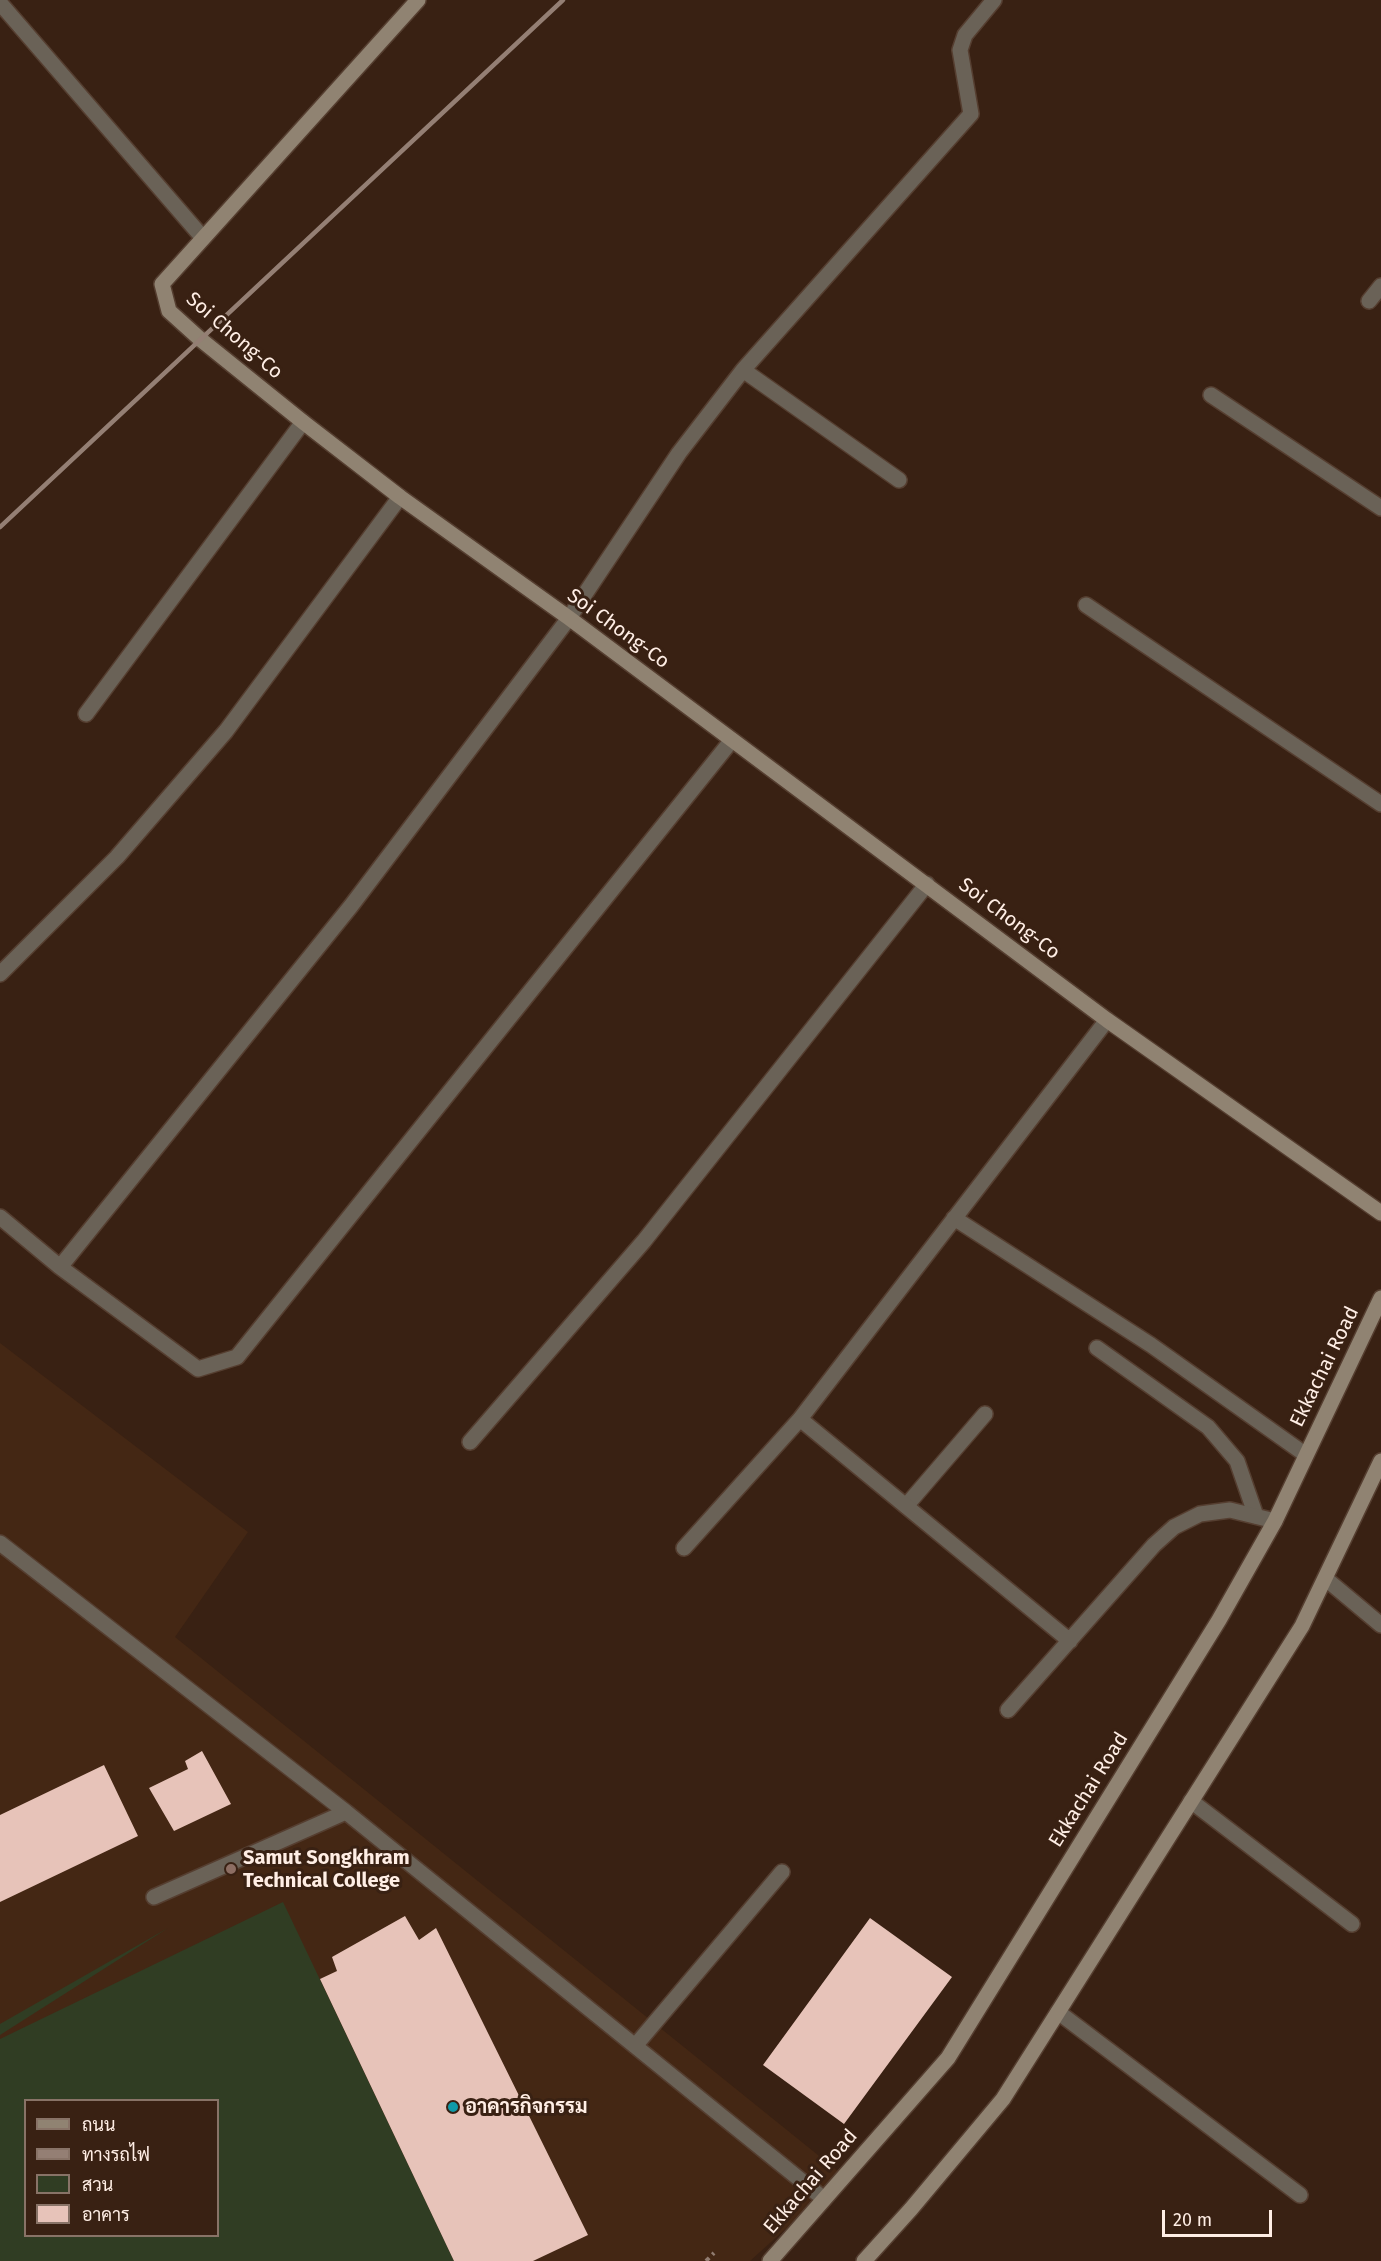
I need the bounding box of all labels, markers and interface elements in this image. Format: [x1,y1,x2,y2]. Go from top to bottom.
street label: Soi Chong-Co [181,287,287,385]
street label: Soi Chong-Co [562,584,674,674]
street label: Soi Chong-Co [954,873,1064,965]
street label: Ekkachai Road [1286,1303,1364,1431]
street label: Ekkachai Road [1044,1728,1134,1852]
place label: Samut Songkhram Technical College [243,1846,410,1893]
marker: Samut Songkhram Technical College [224,1862,238,1876]
place label: อาคารกิจกรรม [465,2095,588,2119]
legend [24,2099,219,2237]
marker: อาคารกิจกรรม [446,2100,460,2114]
text: ถนน [82,2114,115,2136]
street label: Ekkachai Road [759,2125,863,2239]
text: ทางรถไฟ [82,2144,150,2166]
text: สวน [82,2174,113,2196]
scale bar [1165,2198,1274,2236]
text: อาคาร [82,2204,130,2226]
text: 20 m [1173,2209,1212,2231]

